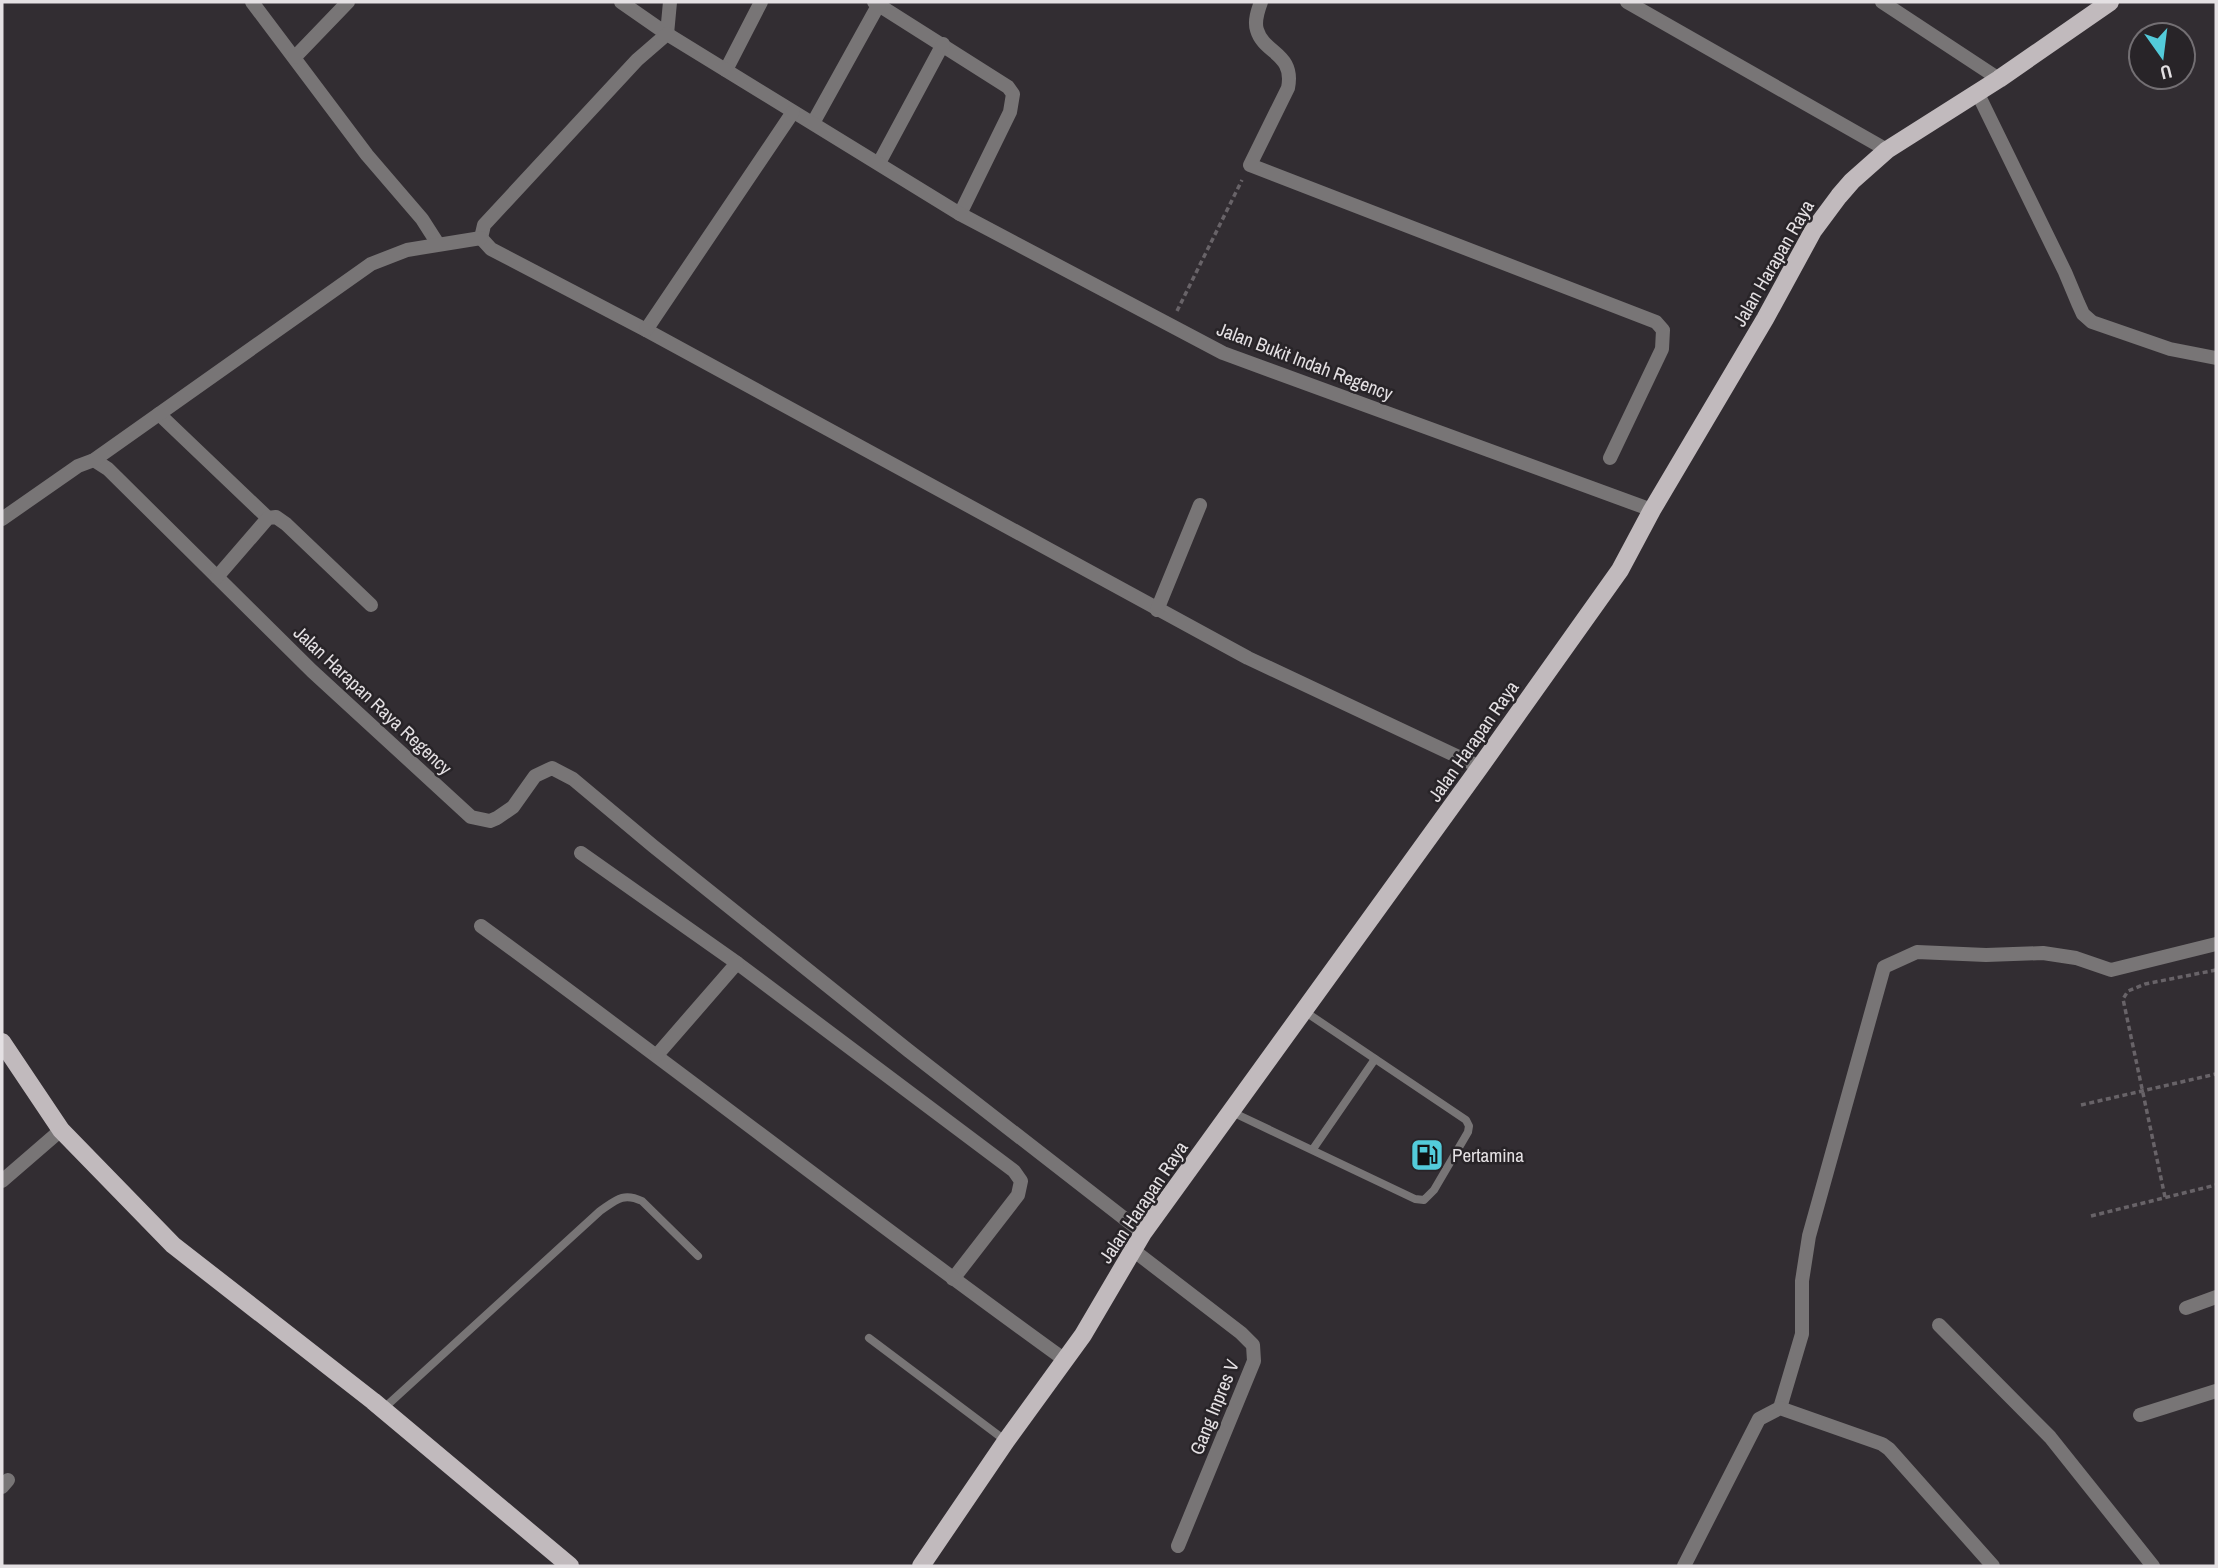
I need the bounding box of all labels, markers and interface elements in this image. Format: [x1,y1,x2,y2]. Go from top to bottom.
north arrow [2127,21,2197,91]
text: U [2158,59,2175,86]
street label: Jalan Harapan Raya [1726,195,1820,331]
street label: Jalan Bukit Indah Regency [1213,315,1397,407]
street label: Jalan Harapan Raya Regency [288,620,458,781]
street label: Jalan Harapan Raya [1422,675,1525,807]
street label: Jalan Harapan Raya [1093,1136,1194,1268]
fuel station icon: Pertamina [1408,1136,1446,1174]
place label: Pertamina [1452,1142,1524,1168]
street label: Gang Inpres V [1183,1355,1245,1458]

